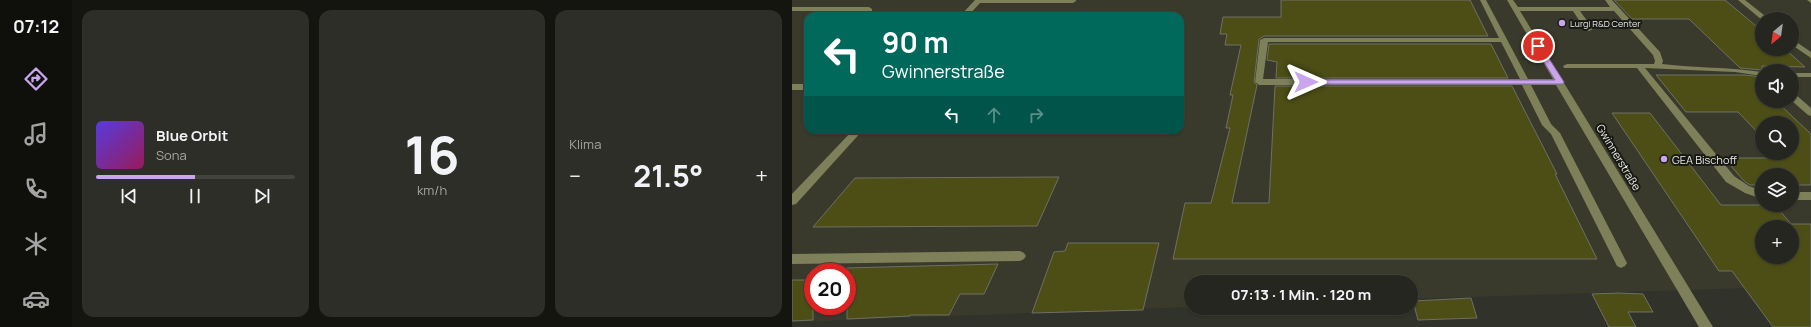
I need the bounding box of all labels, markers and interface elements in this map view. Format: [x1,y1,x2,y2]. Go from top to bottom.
north arrow [1755,12,1799,56]
map controls [1755,12,1799,264]
text: 07:12 [13,14,59,38]
place label: Lurgi R&D Center [1570,17,1641,30]
marker: Lurgi R&D Center [1557,18,1567,28]
text: 90 m [882,23,949,61]
icon: left [816,28,868,80]
pin [1521,29,1555,63]
icon: arrive [1527,35,1549,57]
text: Gwinnerstraße [882,59,1005,83]
position arrow [1285,61,1327,103]
button: sound [1755,64,1799,108]
icon: directions [22,65,50,93]
icon: left [941,104,963,126]
icon: ahead [983,104,1005,126]
icon: right [1025,104,1047,126]
button: search [1755,116,1799,160]
text: 16 [404,119,460,190]
icon: music [22,120,50,148]
street label: Gwinnerstraße [1593,121,1645,194]
text: Blue Orbit [156,125,228,146]
text: Klima [569,135,601,153]
text: Sona [156,146,187,164]
place label: GEA Bischoff [1672,152,1737,167]
marker: GEA Bischoff [1659,154,1669,164]
text: 21.5° [633,155,703,196]
text: − [569,161,581,191]
text: + [755,161,768,191]
button: layers [1755,168,1799,212]
icon: phone [22,175,50,203]
text: km/h [417,181,447,199]
icon: previous [118,185,140,207]
icon: pause [184,185,206,207]
icon: next [251,185,273,207]
button: + [1755,220,1799,264]
icon: climate [22,230,50,258]
speed limit sign: 20 [804,263,856,315]
text: 07:13 · 1 Min. · 120 m [1231,284,1371,305]
icon: car [22,285,50,313]

